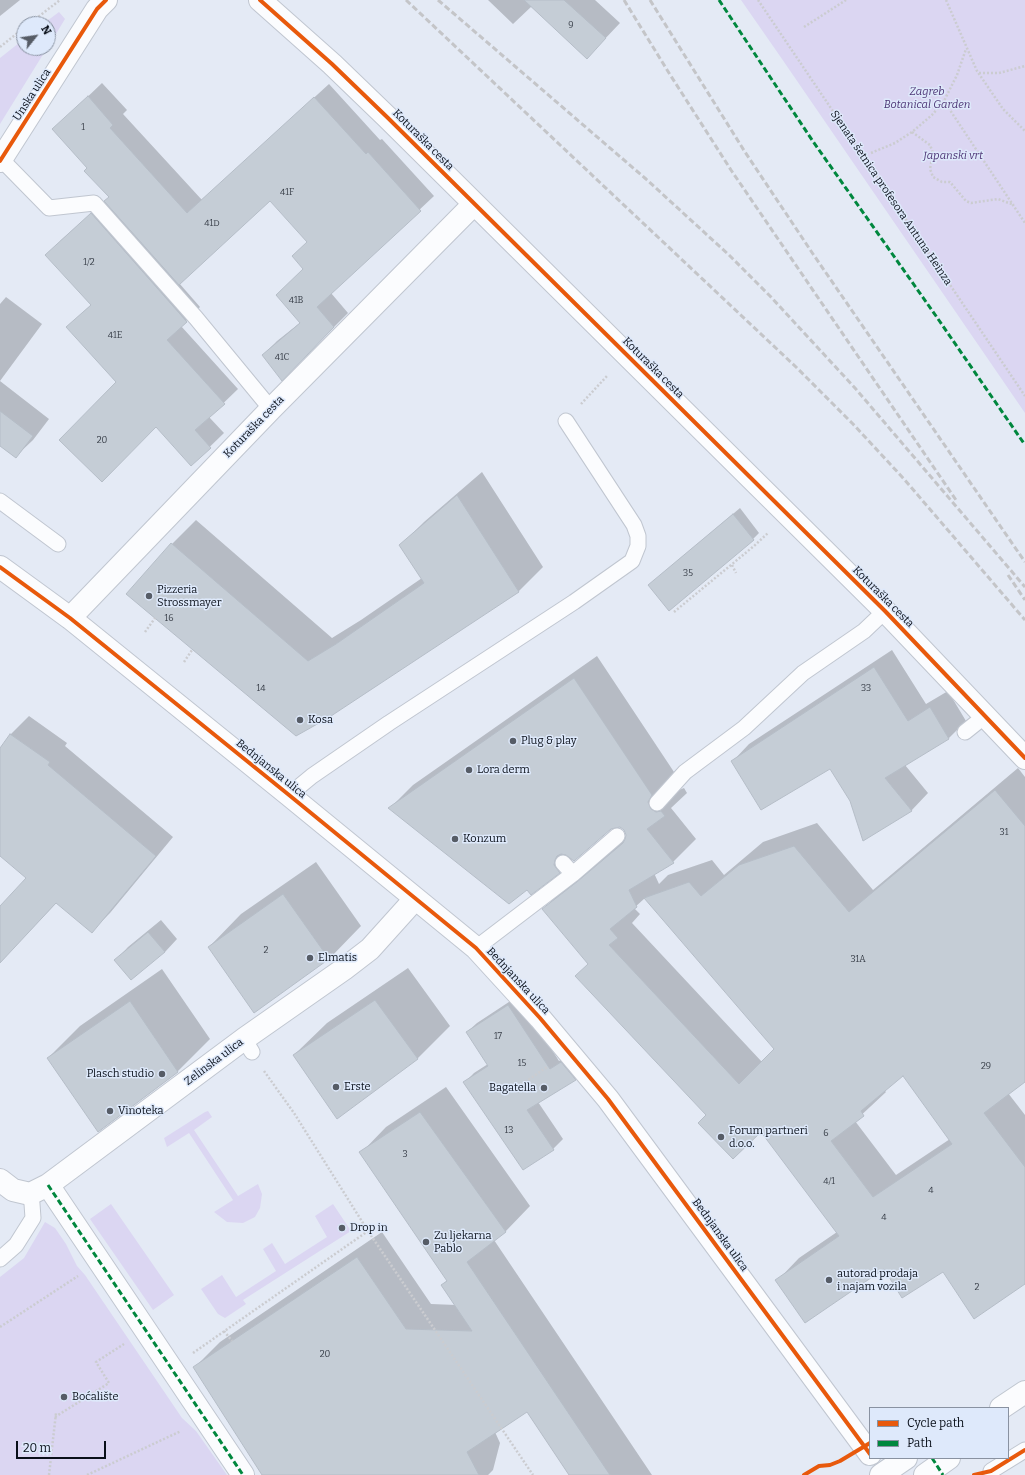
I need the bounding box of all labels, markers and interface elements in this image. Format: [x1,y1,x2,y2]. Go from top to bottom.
north arrow [16,16,56,56]
house number: 9 [568,20,574,30]
text: N [38,23,54,37]
street label: Unska ulica [10,67,54,123]
park label: Zagreb Botanical Garden [884,85,970,111]
street label: Koturaška cesta [390,107,456,173]
street label: Sjenata šetnica profesora Antuna Heinza [827,108,955,288]
house number: 1 [81,122,85,132]
park label: Japanski vrt [923,149,983,163]
house number: 41F [280,187,294,197]
house number: 41D [204,218,220,228]
house number: 1/2 [83,257,95,267]
house number: 41B [289,295,303,305]
house number: 41E [108,330,122,340]
street label: Koturaška cesta [620,335,686,401]
house number: 41C [275,352,289,362]
street label: Koturaška cesta [221,393,287,461]
house number: 20 [97,435,107,445]
street label: Koturaška cesta [850,564,916,630]
house number: 35 [683,568,693,578]
place label: Pizzeria Strossmayer [157,583,222,609]
marker: Pizzeria Strossmayer [144,591,154,601]
house number: 16 [165,613,173,623]
house number: 14 [257,683,265,693]
house number: 33 [861,683,871,693]
place label: Kosa [308,713,333,727]
marker: Kosa [295,715,305,725]
place label: Plug & play [521,734,577,748]
marker: Plug & play [508,736,518,746]
street label: Bednjanska ulica [233,737,309,801]
place label: Lora derm [477,763,530,777]
marker: Lora derm [464,765,474,775]
house number: 31 [1000,827,1008,837]
place label: Konzum [463,832,506,846]
marker: Konzum [450,834,460,844]
house number: 2 [264,945,268,955]
street label: Bednjanska ulica [484,945,552,1017]
place label: Elmatis [318,951,357,965]
marker: Elmatis [305,953,315,963]
house number: 31A [850,954,866,964]
house number: 17 [494,1031,502,1041]
street label: Zelinska ulica [182,1036,246,1088]
house number: 15 [518,1058,526,1068]
house number: 29 [981,1061,991,1071]
place label: Plasch studio [87,1067,154,1081]
marker: Plasch studio [157,1069,167,1079]
place label: Erste [344,1080,371,1094]
place label: Bagatella [489,1081,536,1095]
marker: Erste [331,1082,341,1092]
marker: Bagatella [539,1083,549,1093]
place label: Vinoteka [118,1104,163,1118]
marker: Vinoteka [105,1106,115,1116]
place label: Forum partneri d.o.o. [729,1124,808,1150]
house number: 13 [505,1125,513,1135]
house number: 6 [823,1128,829,1138]
marker: Forum partneri d.o.o. [716,1132,726,1142]
house number: 3 [402,1149,408,1159]
house number: 4/1 [823,1176,835,1186]
house number: 4 [928,1185,934,1195]
street label: Bednjanska ulica [689,1196,751,1274]
house number: 4 [881,1212,887,1222]
place label: Drop in [350,1221,388,1235]
marker: Drop in [337,1223,347,1233]
place label: Zu ljekarna Pablo [434,1229,491,1255]
marker: Zu ljekarna Pablo [421,1237,431,1247]
place label: autorad prodaja i najam vozila [837,1267,918,1293]
marker: autorad prodaja i najam vozila [824,1275,834,1285]
house number: 2 [975,1282,979,1292]
house number: 20 [320,1349,330,1359]
place label: Boćalište [72,1390,118,1404]
marker: Boćalište [59,1392,69,1402]
legend [869,1407,1009,1459]
text: Cycle path [907,1416,964,1430]
scale bar [18,1433,108,1459]
text: Path [907,1436,932,1450]
text: 20 m [23,1441,51,1455]

